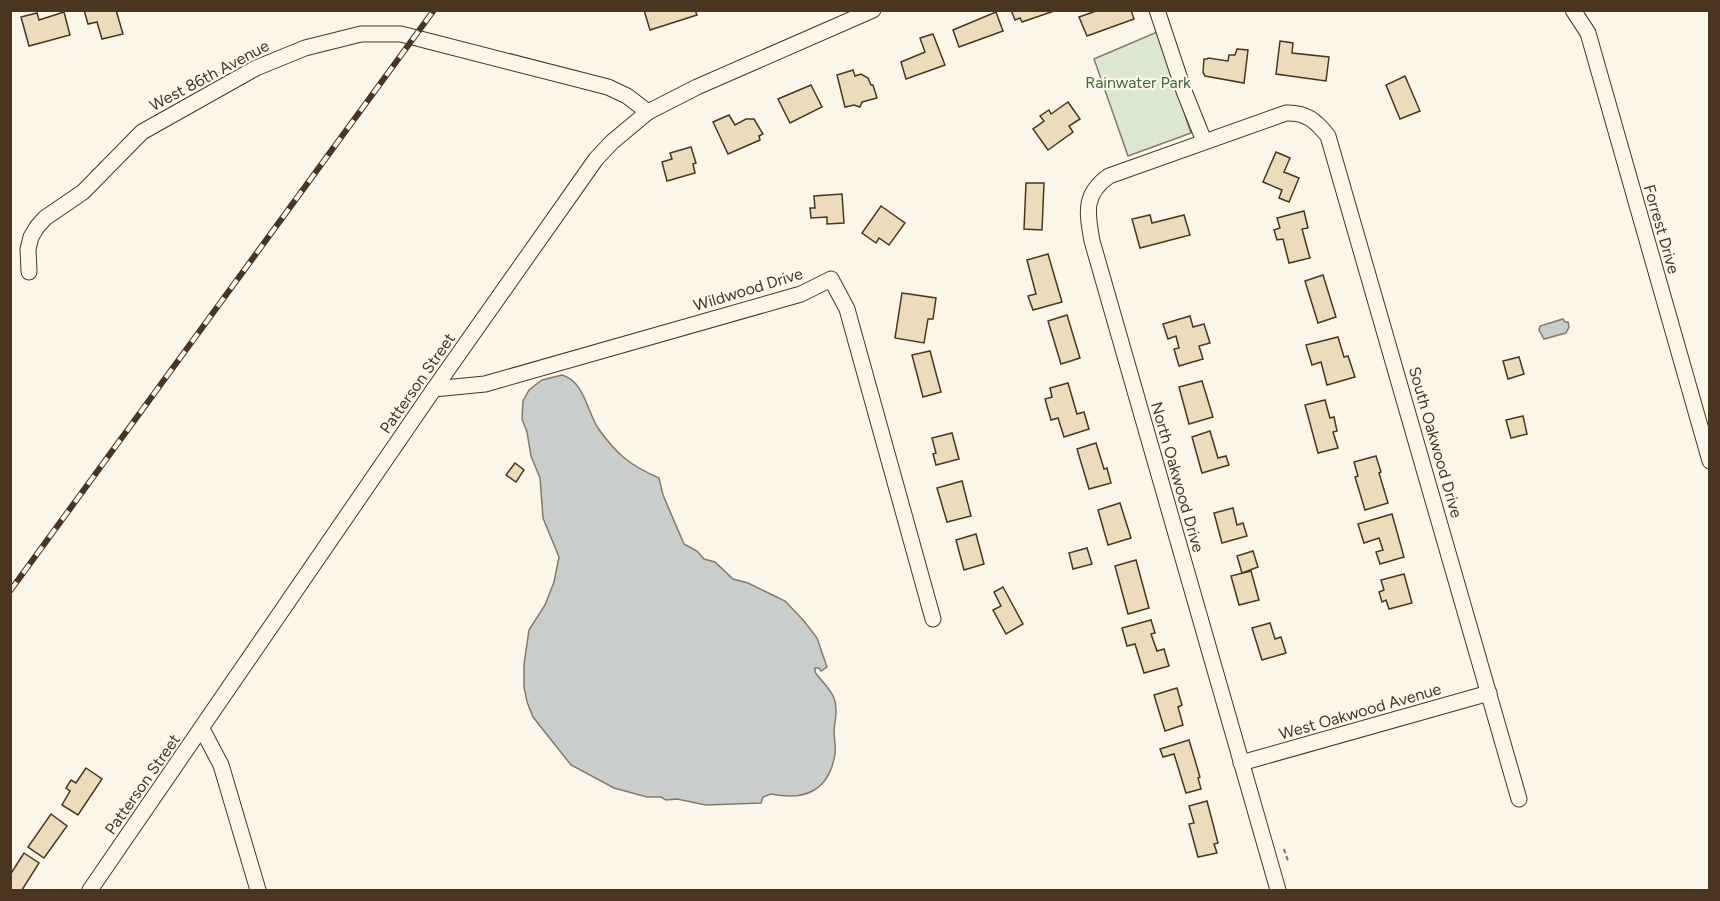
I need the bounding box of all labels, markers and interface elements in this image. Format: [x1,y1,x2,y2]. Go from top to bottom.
street label: West 86th Avenue [146,36,273,115]
park label: Rainwater Park [1085,73,1191,92]
street label: Forrest Drive [1640,182,1683,276]
street label: Wildwood Drive [691,264,805,315]
street label: Patterson Street [376,330,459,437]
street label: South Oakwood Drive [1405,364,1466,520]
street label: North Oakwood Drive [1147,400,1208,555]
street label: West Oakwood Avenue [1277,679,1444,744]
street label: Patterson Street [101,731,184,838]

